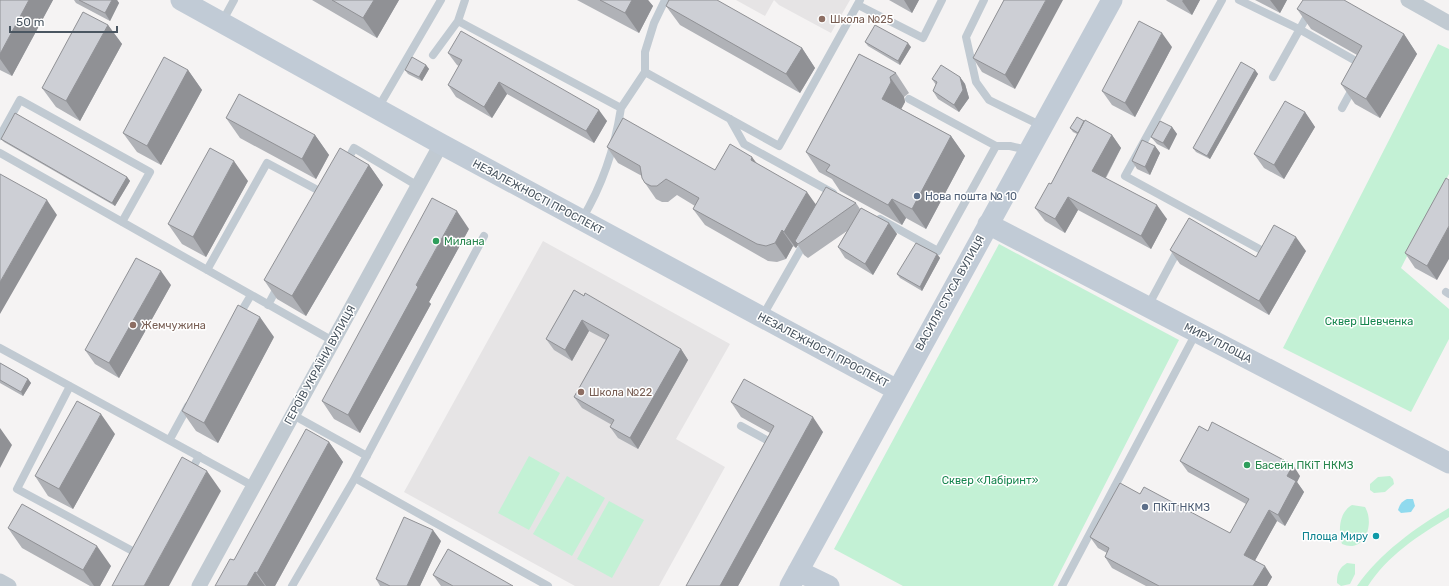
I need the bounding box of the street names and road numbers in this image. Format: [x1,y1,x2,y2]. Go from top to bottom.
street label: НЕЗАЛЕЖНОСТІ ПРОСПЕКТ [470,157,606,237]
street label: ВАСИЛЯ СТУСА ВУЛИЦЯ [913,233,987,353]
street label: ГЕРОЇВ УКРАЇНИ ВУЛИЦЯ [282,303,358,427]
street label: НЕЗАЛЕЖНОСТІ ПРОСПЕКТ [755,310,891,390]
street label: МИРУ ПЛОЩА [1182,320,1255,366]

